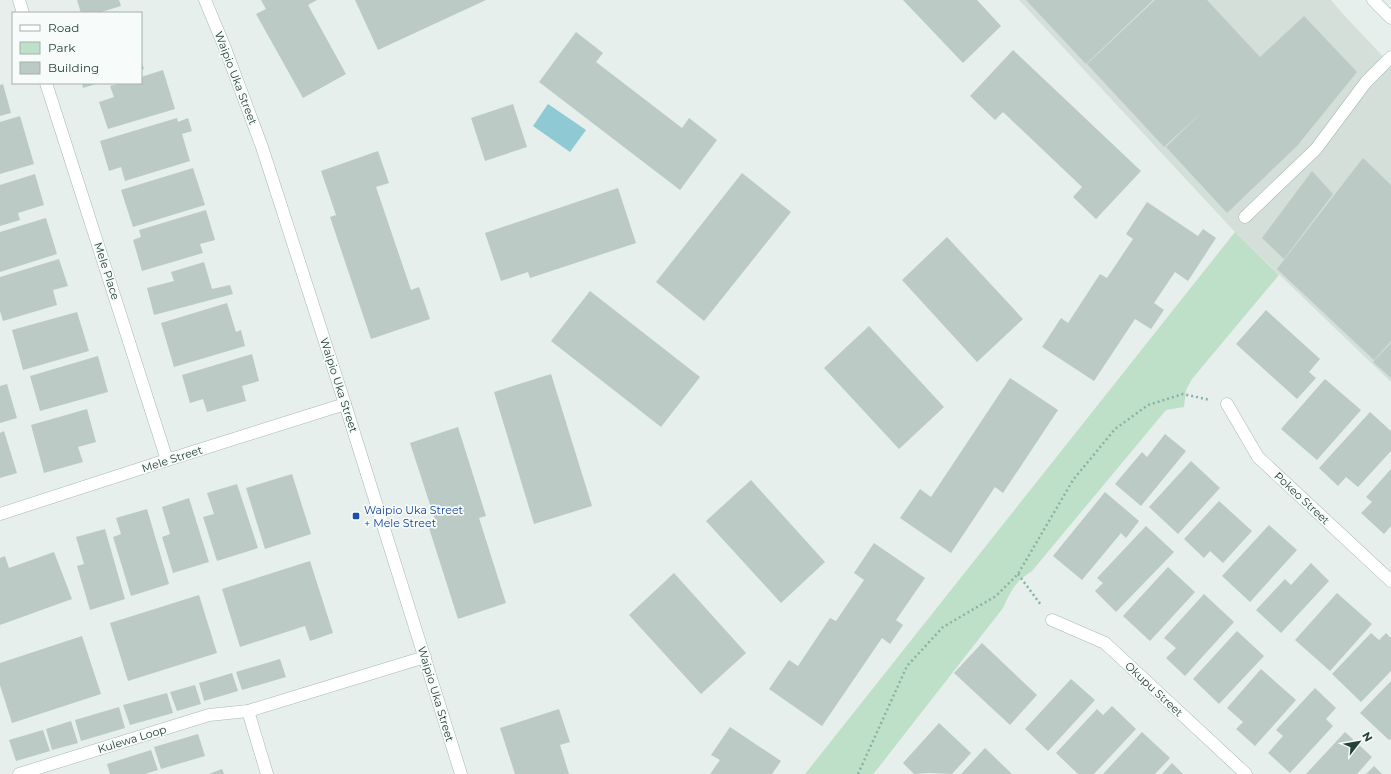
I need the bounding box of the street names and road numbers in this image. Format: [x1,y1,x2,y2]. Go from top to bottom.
street label: Waipio Uka Street [212,29,260,127]
street label: Mele Place [91,240,123,302]
street label: Waipio Uka Street [317,336,361,435]
street label: Mele Street [140,442,205,475]
street label: Pokeo Street [1271,469,1333,528]
street label: Waipio Uka Street [415,645,457,744]
street label: Okupu Street [1122,659,1186,720]
street label: Kulewa Loop [96,722,168,756]

